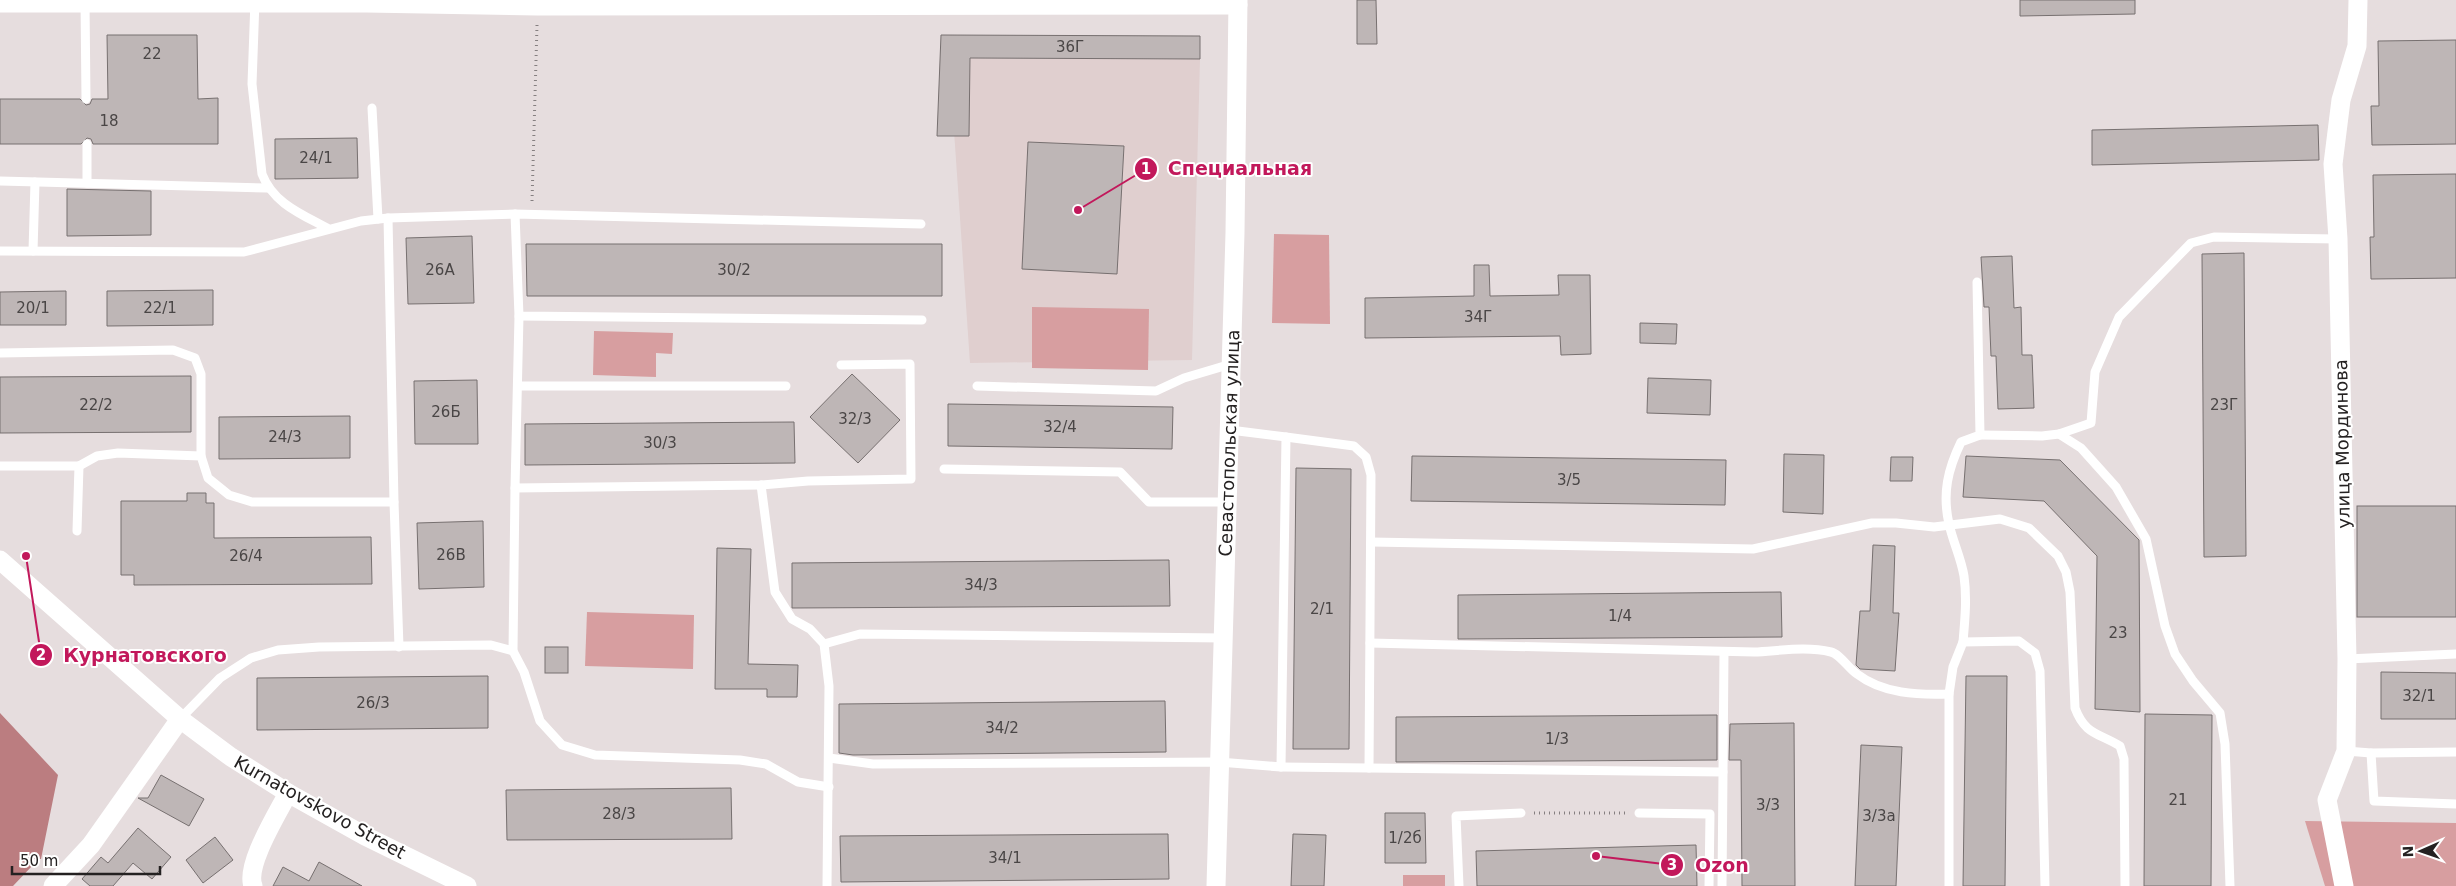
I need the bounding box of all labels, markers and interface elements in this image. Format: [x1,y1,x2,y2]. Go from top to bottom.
house number: 36Г [1056,38,1084,56]
house number: 22 [142,45,162,63]
house number: 18 [99,112,119,130]
house number: 24/1 [299,149,333,167]
callout: Специальная [1133,152,1323,186]
text: Специальная [1168,157,1312,179]
text: 1 [1141,160,1151,178]
house number: 26А [425,261,455,279]
house number: 30/2 [717,261,751,279]
house number: 20/1 [16,299,50,317]
house number: 22/1 [143,299,177,317]
house number: 34Г [1464,308,1492,326]
street label: Севастопольская улица [1215,329,1243,557]
street label: улица Мординова [2330,359,2354,529]
house number: 22/2 [79,396,113,414]
house number: 23Г [2210,396,2238,414]
house number: 26Б [431,403,461,421]
house number: 32/3 [838,410,872,428]
house number: 32/4 [1043,418,1077,436]
house number: 24/3 [268,428,302,446]
house number: 30/3 [643,434,677,452]
house number: 3/5 [1557,471,1581,489]
house number: 26В [436,546,466,564]
house number: 26/4 [229,547,263,565]
house number: 34/3 [964,576,998,594]
house number: 2/1 [1310,600,1334,618]
house number: 1/4 [1608,607,1632,625]
house number: 23 [2108,624,2128,642]
callout: Курнатовского [28,638,237,672]
text: Курнатовского [63,644,227,666]
text: 2 [36,646,46,664]
house number: 32/1 [2402,687,2436,705]
house number: 26/3 [356,694,390,712]
house number: 34/2 [985,719,1019,737]
house number: 1/3 [1545,730,1569,748]
street label: Kurnatovskovo Street [231,751,409,863]
house number: 21 [2168,791,2188,809]
house number: 3/3 [1756,796,1780,814]
house number: 28/3 [602,805,636,823]
house number: 3/3а [1862,807,1896,825]
north arrow [2396,826,2446,876]
house number: 1/2б [1388,829,1422,847]
scale bar [12,844,160,876]
text: N [2400,845,2416,858]
callout: Ozon [1660,848,1758,882]
house number: 34/1 [988,849,1022,867]
text: 50 m [20,852,58,870]
text: Ozon [1695,854,1749,876]
text: 3 [1667,856,1677,874]

